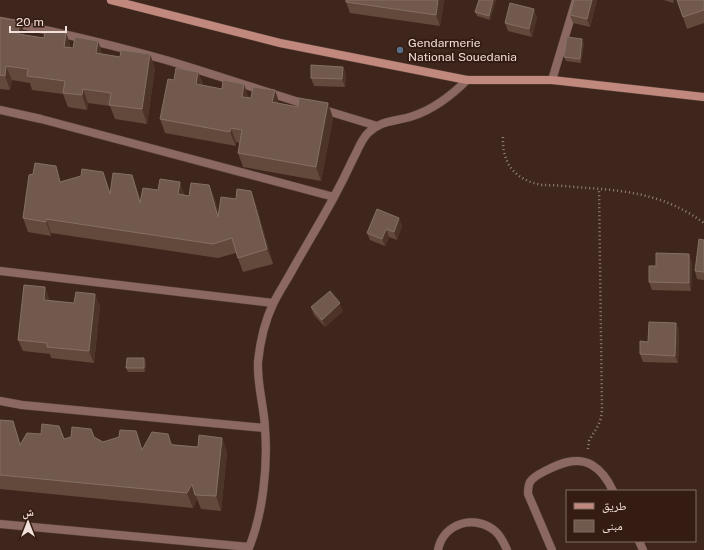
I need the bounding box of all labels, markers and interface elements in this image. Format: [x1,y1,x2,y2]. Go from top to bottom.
scale bar [10,8,66,34]
text: 20 m [16,15,44,29]
place label: Gendarmerie National Souedania [408,36,517,64]
marker: Gendarmerie National Souedania [395,45,405,55]
legend [566,490,696,542]
text: طريق [602,499,627,513]
north arrow [8,502,48,542]
text: ش [22,506,34,520]
text: مبنى [602,519,623,533]

